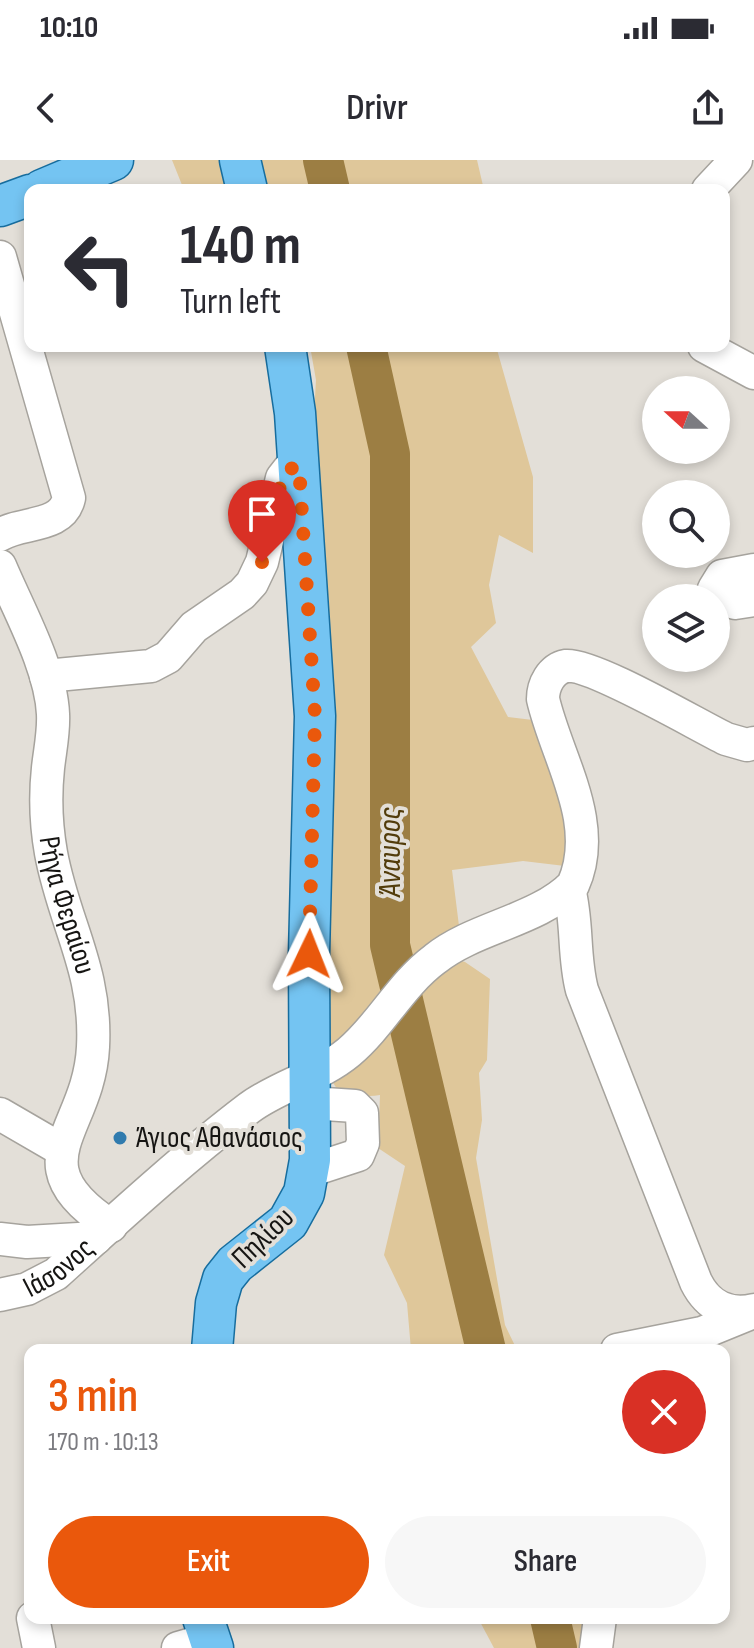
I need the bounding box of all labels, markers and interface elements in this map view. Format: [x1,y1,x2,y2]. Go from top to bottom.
text: 10:10 [40,10,98,46]
icon: back [24,86,68,130]
icon: share [686,86,730,130]
text: Drivr [346,87,408,130]
text: 140 m [180,213,301,280]
icon: left [48,216,152,320]
text: Turn left [180,281,281,324]
north arrow [642,376,730,464]
map controls [642,376,730,672]
pin [228,480,296,562]
button: search [642,480,730,568]
icon: arrive [240,492,284,536]
button: layers [642,584,730,672]
water label: Άναυρος [371,806,410,899]
street label: Ρήγα Φεραίου [31,834,103,978]
position arrow [267,912,351,996]
place label: Άγιος Αθανάσιος [136,1120,303,1156]
marker: Άγιος Αθανάσιος [111,1129,129,1147]
street label: Πηλίου [224,1200,302,1276]
street label: Ιάσονος [17,1230,102,1306]
text: 3 min [48,1368,138,1425]
button: close [622,1370,706,1454]
text: 170 m · 10:13 [48,1427,159,1458]
button: Exit [48,1516,369,1608]
button: Share [385,1516,706,1608]

